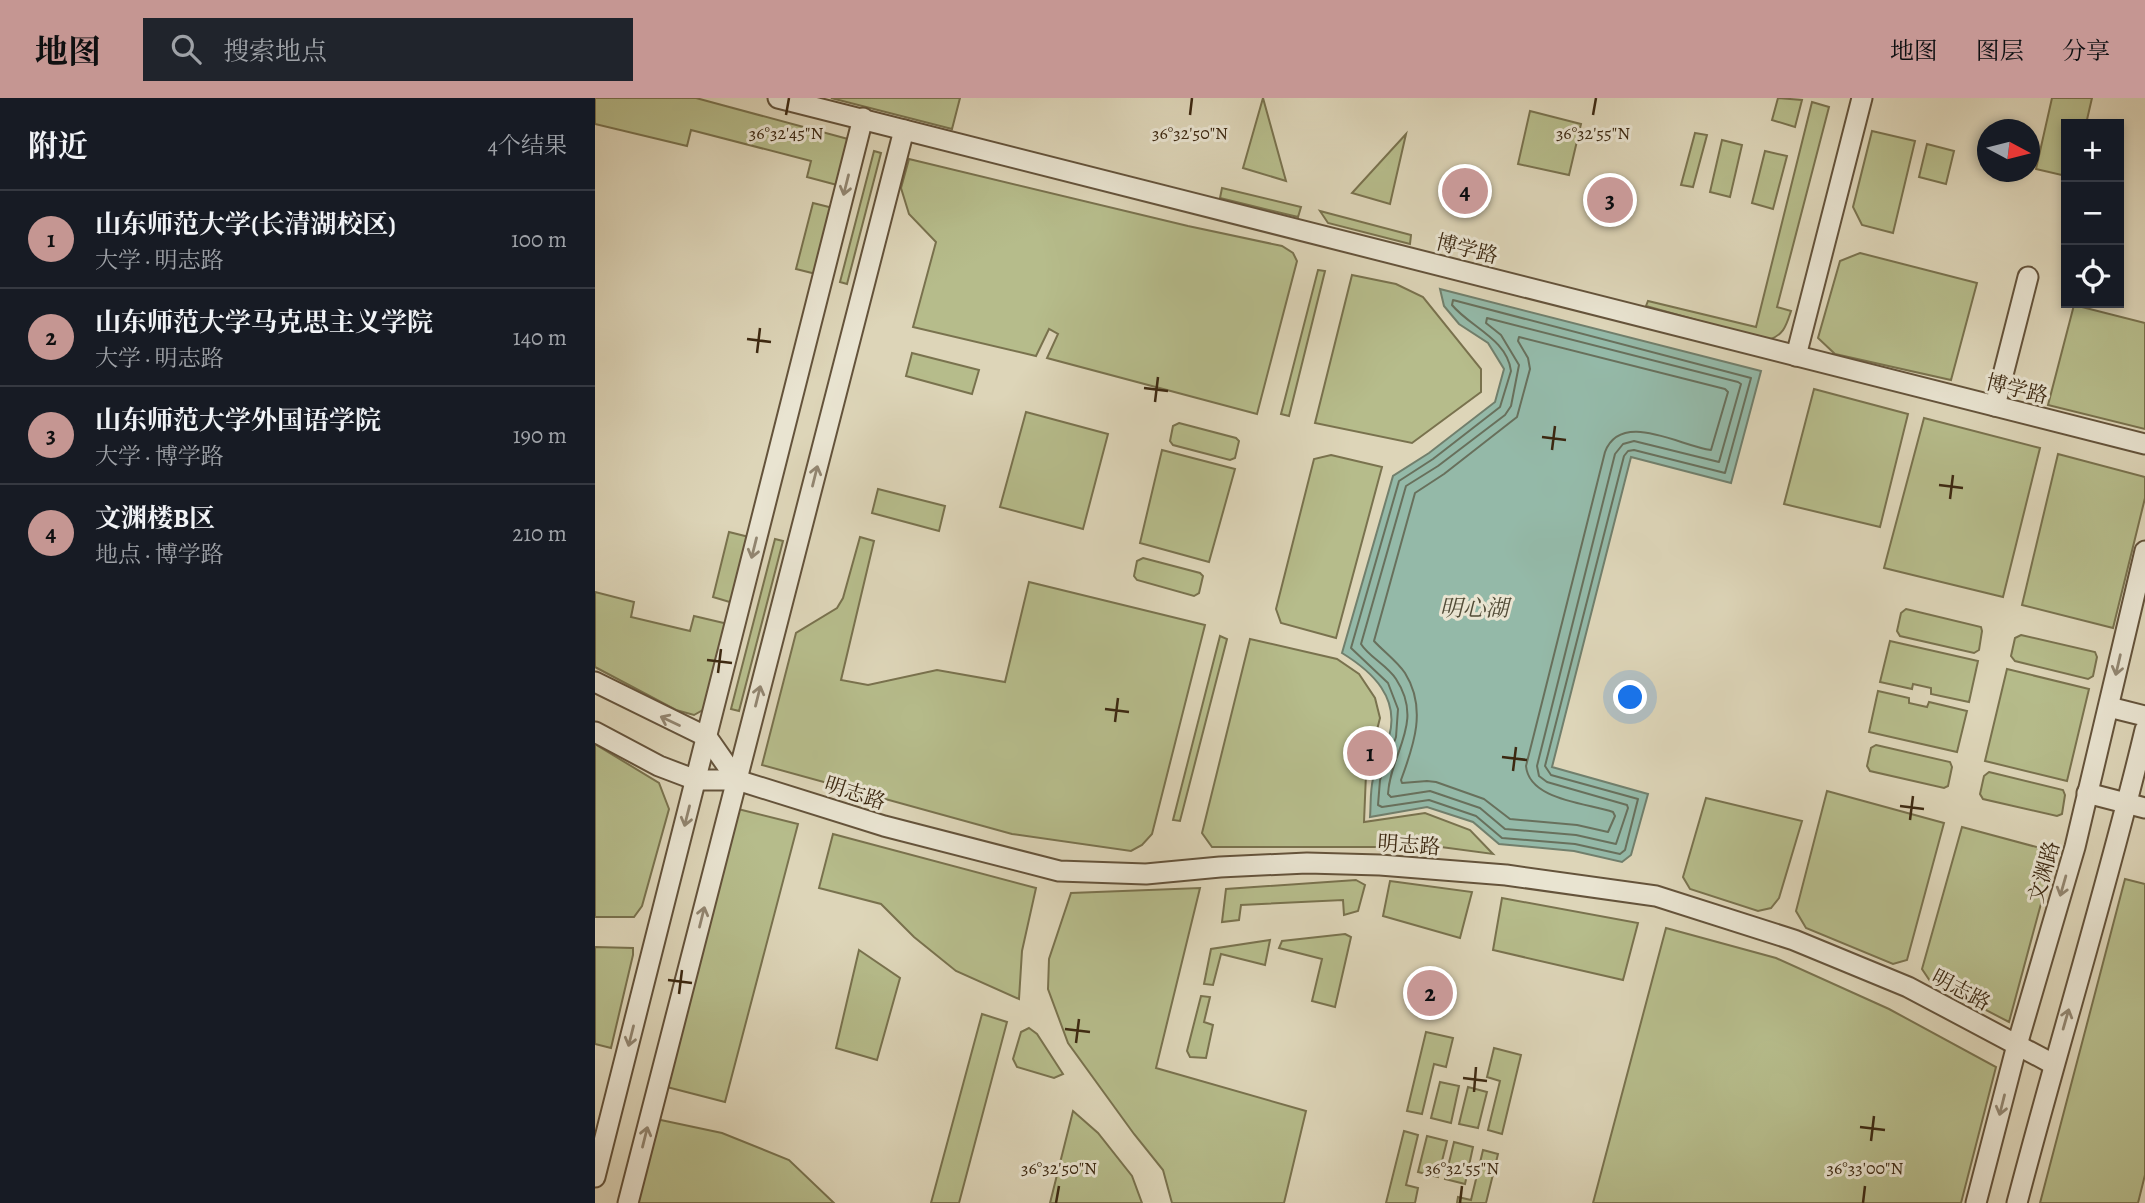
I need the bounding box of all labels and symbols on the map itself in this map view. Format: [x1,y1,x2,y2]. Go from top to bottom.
north arrow [1977,119,2040,182]
text: 36°32'45"N [749,121,823,145]
text: 36°32'50"N [1152,121,1228,145]
text: 36°32'55"N [1556,121,1630,145]
pin: 4 [1442,165,1488,217]
one-way arrow [839,173,852,195]
pin: 3 [1587,174,1633,226]
street label: 博学路 [1433,228,1501,270]
street label: 博学路 [1983,368,2051,410]
one-way arrow [809,465,822,488]
one-way arrow [747,536,760,558]
water label: 明心湖 [1440,593,1513,624]
one-way arrow [2111,653,2125,676]
your location [1613,680,1647,714]
one-way arrow [752,685,765,708]
one-way arrow [660,713,681,726]
pin: 1 [1347,727,1393,779]
street label: 明志路 [821,770,889,816]
one-way arrow [680,804,693,827]
street label: 明志路 [1377,829,1441,861]
street label: 文渊路 [2022,838,2066,906]
one-way arrow [2056,875,2069,897]
one-way arrow [696,906,709,928]
street label: 明志路 [1927,963,1995,1017]
pin: 2 [1407,967,1453,1019]
one-way arrow [2061,1008,2074,1030]
one-way arrow [624,1024,637,1047]
one-way arrow [1994,1094,2007,1116]
one-way arrow [639,1126,652,1149]
text: 36°32'50"N [1021,1156,1097,1180]
text: 36°32'55"N [1425,1156,1499,1180]
text: 36°33'00"N [1827,1156,1903,1180]

